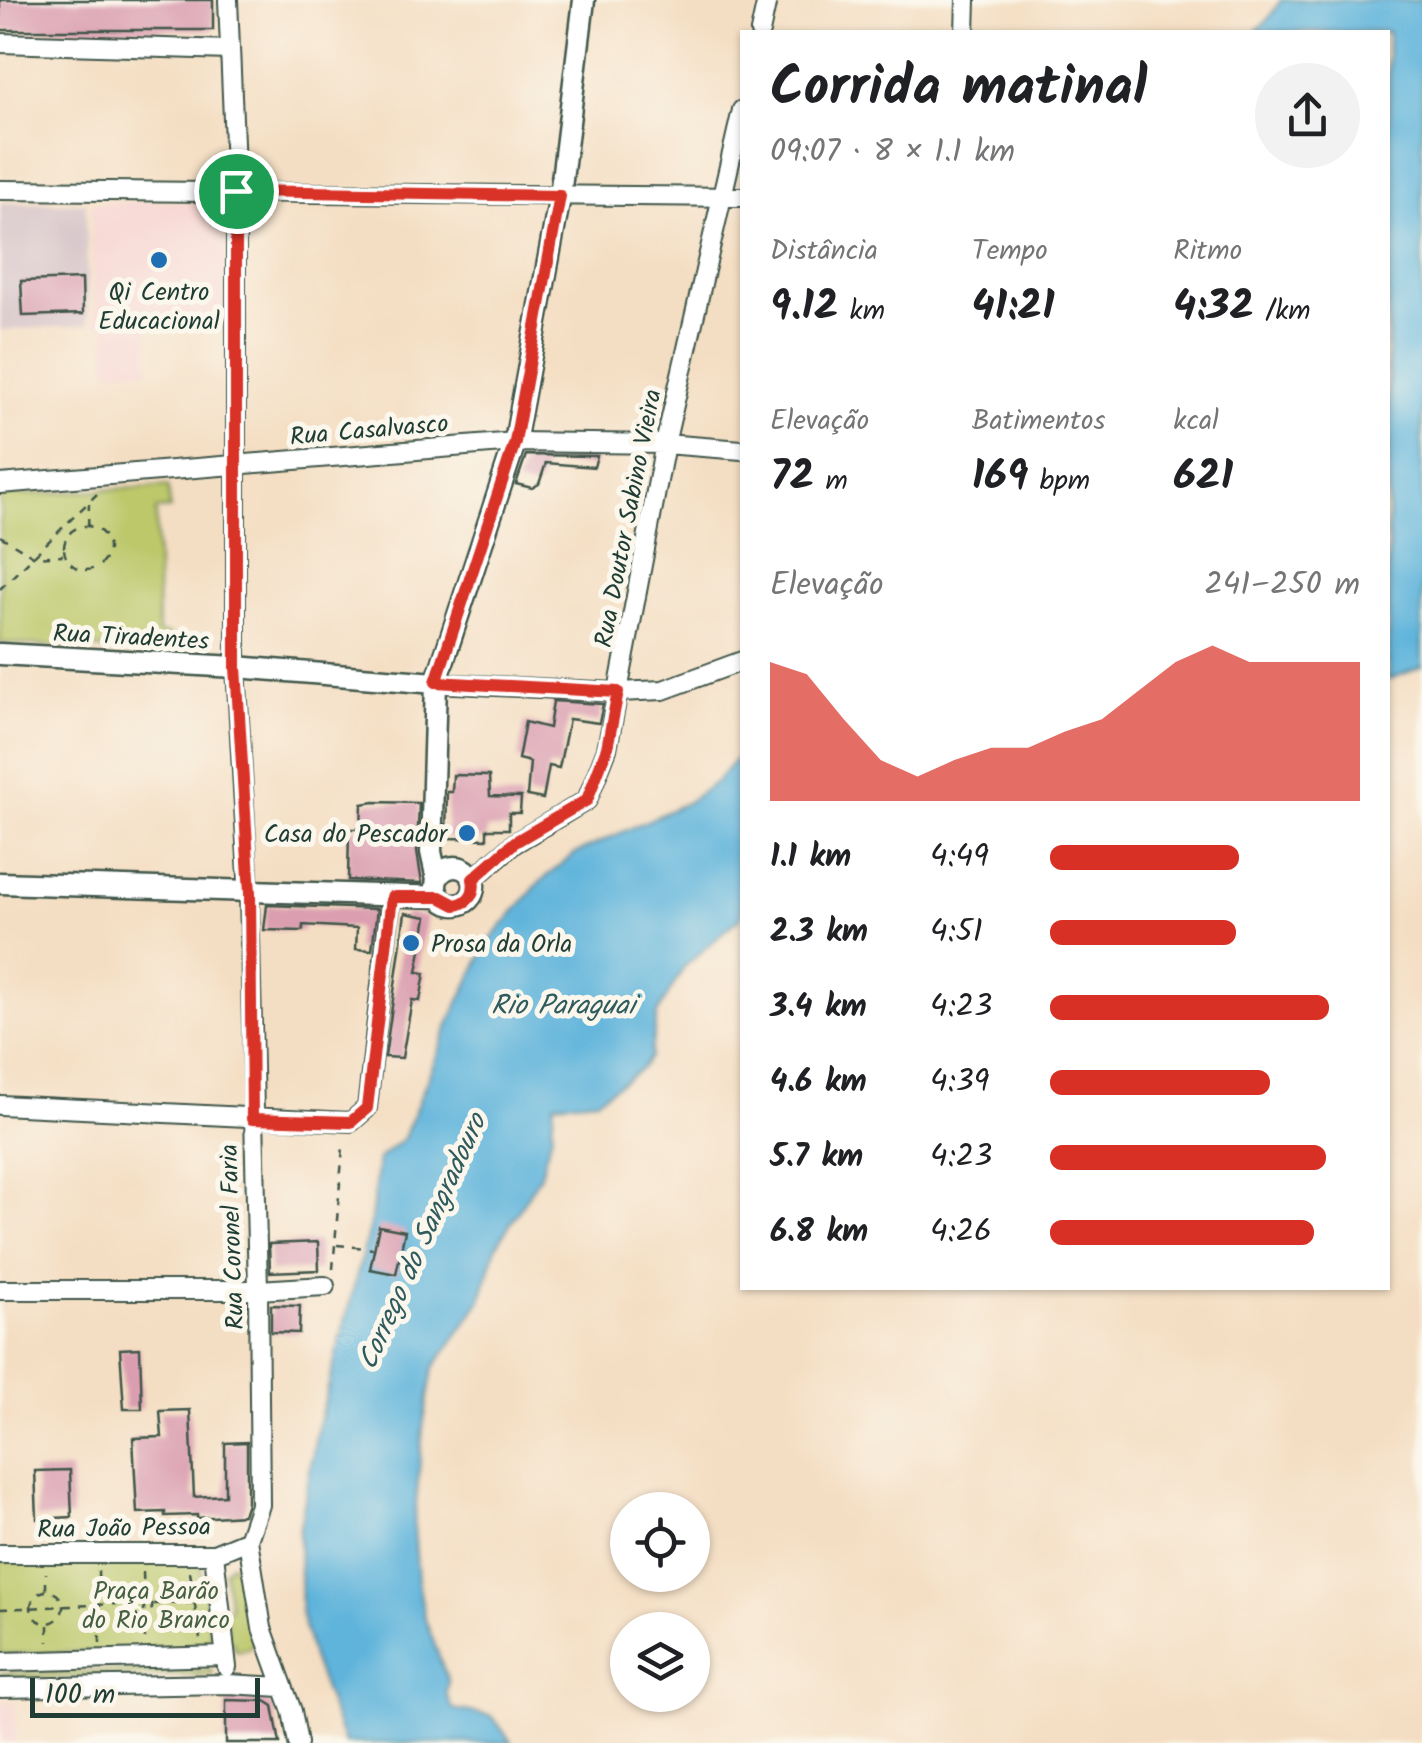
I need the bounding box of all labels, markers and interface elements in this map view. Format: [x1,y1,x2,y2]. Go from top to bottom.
text: Corrida matinal [770,46,1147,133]
button: share [1255,63,1360,168]
text: 09:07 · 8 × 1.1 km [770,127,1015,178]
pin [194,149,279,234]
icon: arrive [209,164,264,219]
text: Distância [770,229,878,274]
text: Tempo [972,229,1048,274]
text: Ritmo [1173,229,1242,274]
marker: Qi Centro Educacional [148,249,170,271]
place label: Qi Centro Educacional [98,273,220,342]
text: 9.12 [770,274,838,341]
text: 41:21 [972,274,1055,341]
text: 4:32 [1173,274,1254,341]
text: km [838,289,885,334]
text: /km [1254,289,1311,334]
street label: Rua Doutor Sabino Vieira [584,386,674,651]
text: Elevação [770,399,869,444]
text: Batimentos [972,399,1105,444]
text: kcal [1173,399,1219,444]
street label: Rua Casalvasco [288,404,450,458]
text: 72 [770,444,814,511]
text: 169 [972,444,1028,511]
text: 621 [1173,444,1233,511]
text: m [814,459,848,504]
text: bpm [1028,459,1090,504]
text: Elevação [770,560,883,611]
text: 241–250 m [1204,560,1360,611]
street label: Rua Tiradentes [52,614,210,662]
place label: Casa do Pescador [264,815,449,855]
marker: Casa do Pescador [456,822,478,844]
text: 1.1 km [770,832,851,883]
text: 4:49 [930,832,989,883]
text: 2.3 km [770,907,868,958]
text: 4:51 [930,907,983,958]
place label: Prosa da Orla [431,925,572,965]
marker: Prosa da Orla [400,932,422,954]
text: 3.4 km [770,982,867,1033]
text: 4:23 [930,982,992,1033]
water label: Rio Paraguai [491,984,640,1029]
text: 4.6 km [770,1057,867,1108]
text: 4:39 [930,1057,989,1108]
water label: Corrego do Sangradouro [347,1105,501,1377]
text: 5.7 km [770,1132,863,1183]
text: 4:23 [930,1132,992,1183]
street label: Rua Coronel Faria [210,1143,256,1330]
text: 6.8 km [770,1207,868,1258]
text: 4:26 [930,1207,992,1258]
map controls [610,1492,710,1712]
button: locate [610,1492,710,1592]
street label: Rua João Pessoa [37,1507,211,1551]
park label: Praça Barão do Rio Branco [82,1572,230,1641]
button: layers [610,1612,710,1712]
scale bar [30,1673,260,1718]
text: 100 m [45,1673,115,1718]

